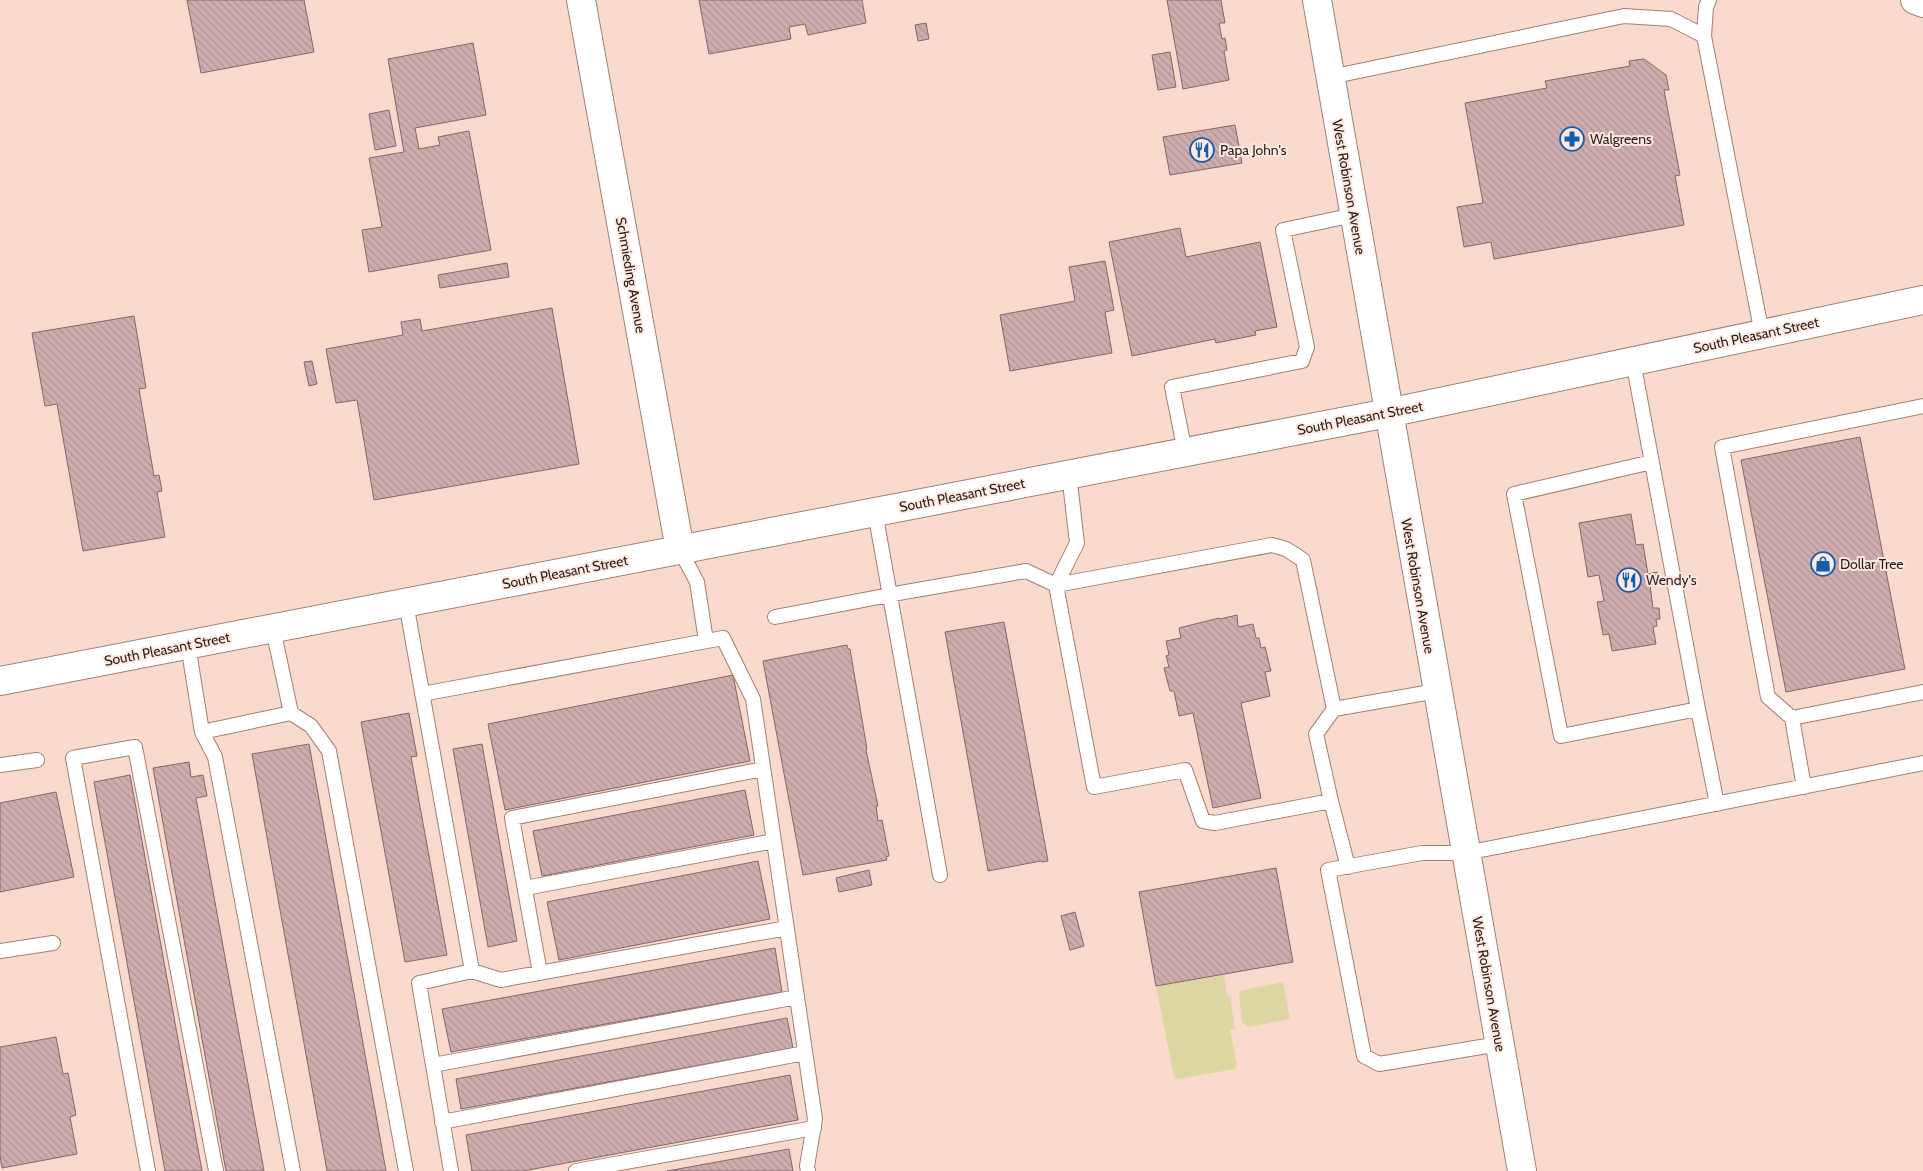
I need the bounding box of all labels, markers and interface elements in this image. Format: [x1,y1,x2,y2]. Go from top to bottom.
street label: West Robinson Avenue [1328,118,1370,256]
pharmacy icon: Walgreens [1559,126,1585,152]
place label: Walgreens [1590,130,1652,148]
restaurant icon: Papa John's [1189,137,1215,163]
place label: Papa John's [1220,141,1287,159]
street label: Schmieding Avenue [612,216,650,334]
street label: South Pleasant Street [1692,313,1821,357]
street label: South Pleasant Street [1296,397,1425,439]
street label: South Pleasant Street [898,474,1027,516]
street label: West Robinson Avenue [1397,517,1439,655]
street label: South Pleasant Street [501,551,630,593]
shop icon: Dollar Tree [1810,551,1836,577]
place label: Dollar Tree [1840,555,1904,573]
restaurant icon: Wendy's [1616,567,1642,593]
place label: Wendy's [1646,571,1697,589]
street label: South Pleasant Street [103,628,232,670]
street label: West Robinson Avenue [1468,915,1510,1053]

